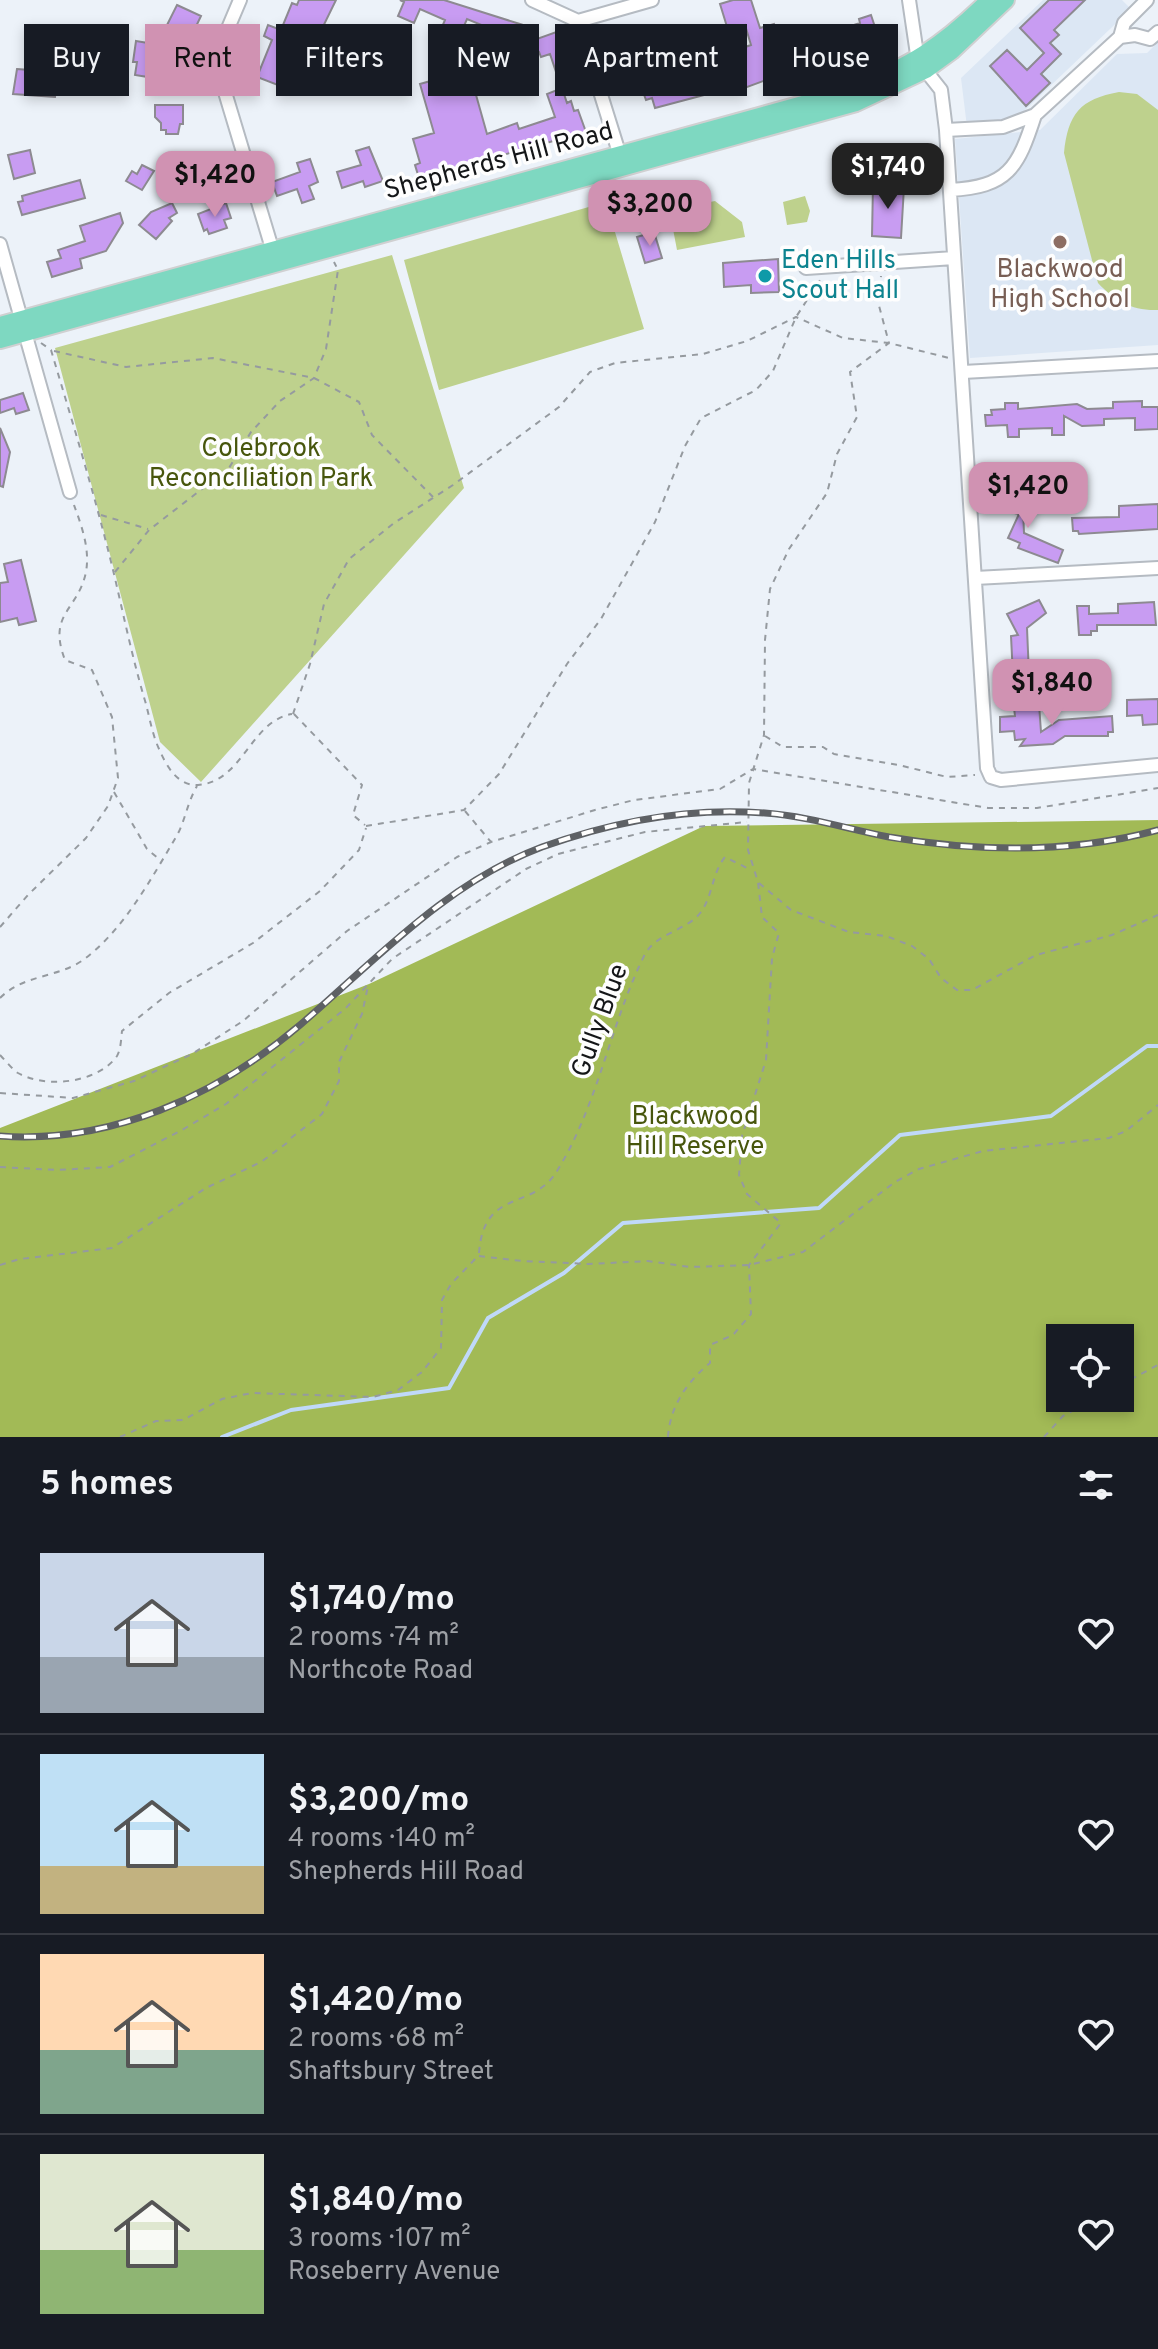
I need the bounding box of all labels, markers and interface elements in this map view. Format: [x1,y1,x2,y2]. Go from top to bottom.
chip: Buy [24,24,129,96]
chip: Rent [145,24,260,96]
chip: Filters [276,24,412,96]
chip: New [428,24,539,96]
chip: Apartment [555,24,747,96]
chip: House [763,24,898,96]
street label: Shepherds Hill Road [381,116,617,208]
pin: $1,740 [823,143,953,211]
pin: $1,420 [150,151,280,219]
text: $1,740 [850,152,926,185]
text: $1,420 [174,160,256,193]
pin: $3,200 [585,180,715,248]
text: $3,200 [606,189,694,222]
marker: Blackwood High School [1051,233,1069,251]
place label: Eden Hills Scout Hall [781,245,899,308]
place label: Blackwood High School [990,254,1130,317]
marker: Eden Hills Scout Hall [756,267,774,285]
park label: Colebrook Reconciliation Park [149,433,373,496]
pin: $1,420 [963,462,1093,530]
text: $1,420 [987,471,1069,504]
pin: $1,840 [987,659,1117,727]
text: $1,840 [1011,668,1093,701]
street label: Gully Blue [565,960,637,1082]
park label: Blackwood Hill Reserve [626,1101,764,1164]
map controls [1046,1324,1134,1412]
button: locate [1046,1324,1134,1412]
icon: filters [1074,1463,1118,1507]
text: 5 homes [40,1464,174,1507]
text: $1,740/mo [288,1579,455,1622]
icon: home [104,1585,200,1681]
icon: heart [1074,1611,1118,1655]
text: 2 rooms · 74 m² [288,1622,459,1655]
text: Northcote Road [288,1655,473,1688]
text: $3,200/mo [288,1780,469,1823]
icon: home [104,1786,200,1882]
icon: heart [1074,1812,1118,1856]
text: 4 rooms · 140 m² [288,1823,475,1856]
text: Shepherds Hill Road [288,1856,524,1889]
text: $1,420/mo [288,1980,463,2023]
icon: home [104,1986,200,2082]
icon: heart [1074,2012,1118,2056]
text: 2 rooms · 68 m² [288,2023,464,2056]
text: Shaftsbury Street [288,2056,494,2089]
text: $1,840/mo [288,2180,464,2223]
icon: home [104,2186,200,2282]
icon: heart [1074,2212,1118,2256]
text: 3 rooms · 107 m² [288,2223,471,2256]
text: Roseberry Avenue [288,2256,500,2289]

